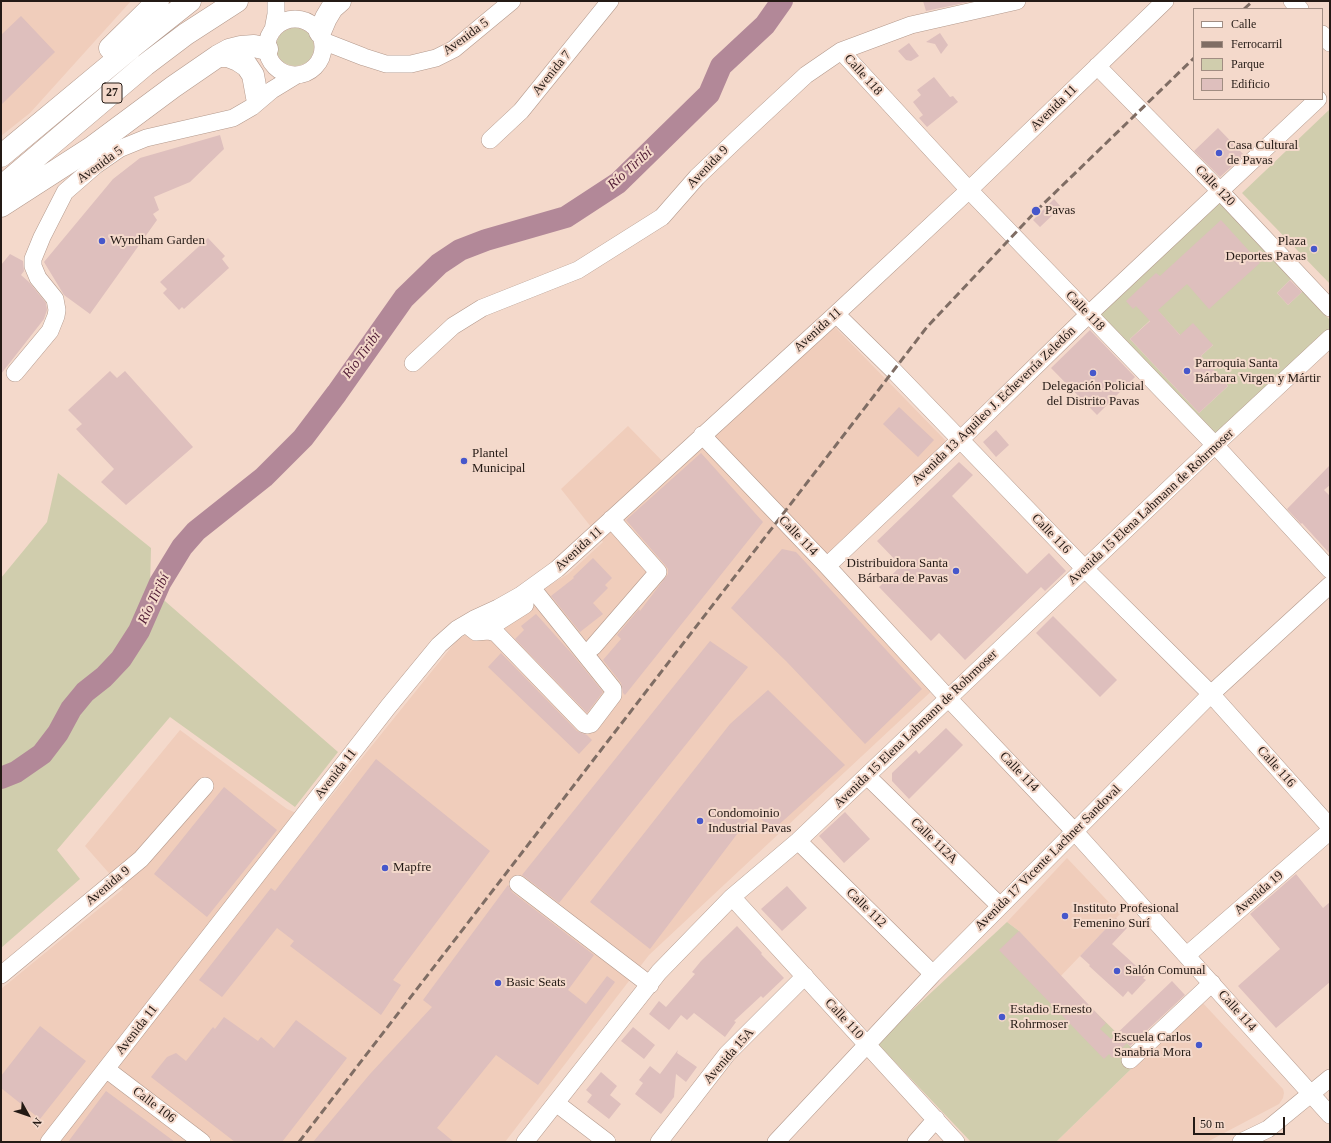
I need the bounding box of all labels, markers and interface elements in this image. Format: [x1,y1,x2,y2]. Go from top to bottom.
legend [1193,8,1323,100]
street label: Avenida 5 [440,15,492,59]
text: Calle [1231,17,1256,31]
text: Ferrocarril [1231,37,1282,51]
street label: Avenida 7 [529,48,575,98]
street label: Calle 118 [841,51,885,99]
text: Parque [1231,57,1264,71]
text: Edificio [1231,77,1270,91]
street label: Avenida 11 [1027,82,1081,134]
road number: 27 [102,83,122,103]
place label: Casa Cultural de Pavas [1227,138,1298,169]
street label: Avenida 5 [74,143,126,187]
street label: Avenida 9 [684,143,732,191]
water label: Río Tiribí [604,145,656,193]
marker: Casa Cultural de Pavas [1214,148,1224,158]
street label: Calle 120 [1192,163,1238,209]
place label: Pavas [1045,203,1075,219]
marker: Pavas [1030,205,1042,217]
place label: Wyndham Garden [110,233,205,249]
place label: Plaza Deportes Pavas [1225,234,1306,265]
marker: Wyndham Garden [97,236,107,246]
marker: Plaza Deportes Pavas [1309,244,1319,254]
street label: Calle 118 [1062,288,1108,334]
street label: Avenida 11 [791,305,845,355]
street label: Avenida 13 Aquileo J. Echeverría Zeledón [909,323,1079,489]
water label: Río Tiribí [339,328,385,382]
place label: Parroquia Santa Bárbara Virgen y Mártir [1195,356,1321,387]
marker: Parroquia Santa Bárbara Virgen y Mártir [1182,366,1192,376]
marker: Delegación Policial del Distrito Pavas [1088,368,1098,378]
place label: Delegación Policial del Distrito Pavas [1042,379,1144,410]
street label: Avenida 15 Elena Lahmann de Rohrmoser [1065,426,1237,588]
place label: Plantel Municipal [472,446,525,477]
marker: Plantel Municipal [459,456,469,466]
street label: Calle 116 [1028,511,1074,557]
street label: Calle 114 [775,513,821,559]
street label: Avenida 11 [552,524,606,574]
place label: Distribuidora Santa Bárbara de Pavas [847,556,948,587]
marker: Distribuidora Santa Bárbara de Pavas [951,566,961,576]
water label: Río Tiribí [135,571,173,627]
street label: Avenida 15 Elena Lahmann de Rohrmoser [831,647,1001,811]
street label: Calle 116 [1254,743,1298,791]
street label: Avenida 11 [312,746,360,802]
street label: Calle 114 [996,749,1042,795]
street label: Avenida 17 Vicente Lachner Sandoval [972,782,1124,934]
place label: Condomoinio Industrial Pavas [708,806,791,837]
street label: Calle 112A [907,815,961,867]
marker: Condomoinio Industrial Pavas [695,816,705,826]
place label: Mapfre [393,860,431,876]
street label: Avenida 9 [83,863,133,909]
marker: Mapfre [380,863,390,873]
street label: Avenida 19 [1231,868,1287,918]
street label: Calle 112 [843,885,889,931]
place label: Instituto Profesional Femenino Surí [1073,901,1179,932]
marker: Instituto Profesional Femenino Surí [1060,911,1070,921]
place label: Salón Comunal [1125,963,1206,979]
marker: Salón Comunal [1112,966,1122,976]
place label: Basic Seats [506,975,566,991]
marker: Basic Seats [493,978,503,988]
street label: Calle 114 [1215,987,1259,1035]
street label: Calle 110 [821,996,867,1042]
street label: Avenida 11 [113,1002,161,1058]
place label: Estadio Ernesto Rohrmoser [1010,1002,1092,1033]
marker: Estadio Ernesto Rohrmoser [997,1012,1007,1022]
street label: Avenida 15A [701,1025,757,1087]
place label: Escuela Carlos Sanabria Mora [1113,1030,1191,1061]
marker: Escuela Carlos Sanabria Mora [1194,1040,1204,1050]
street label: Calle 106 [129,1084,179,1126]
north arrow [8,1095,48,1135]
scale bar [1195,1109,1287,1135]
text: N [30,1116,44,1130]
text: 50 m [1200,1117,1224,1131]

